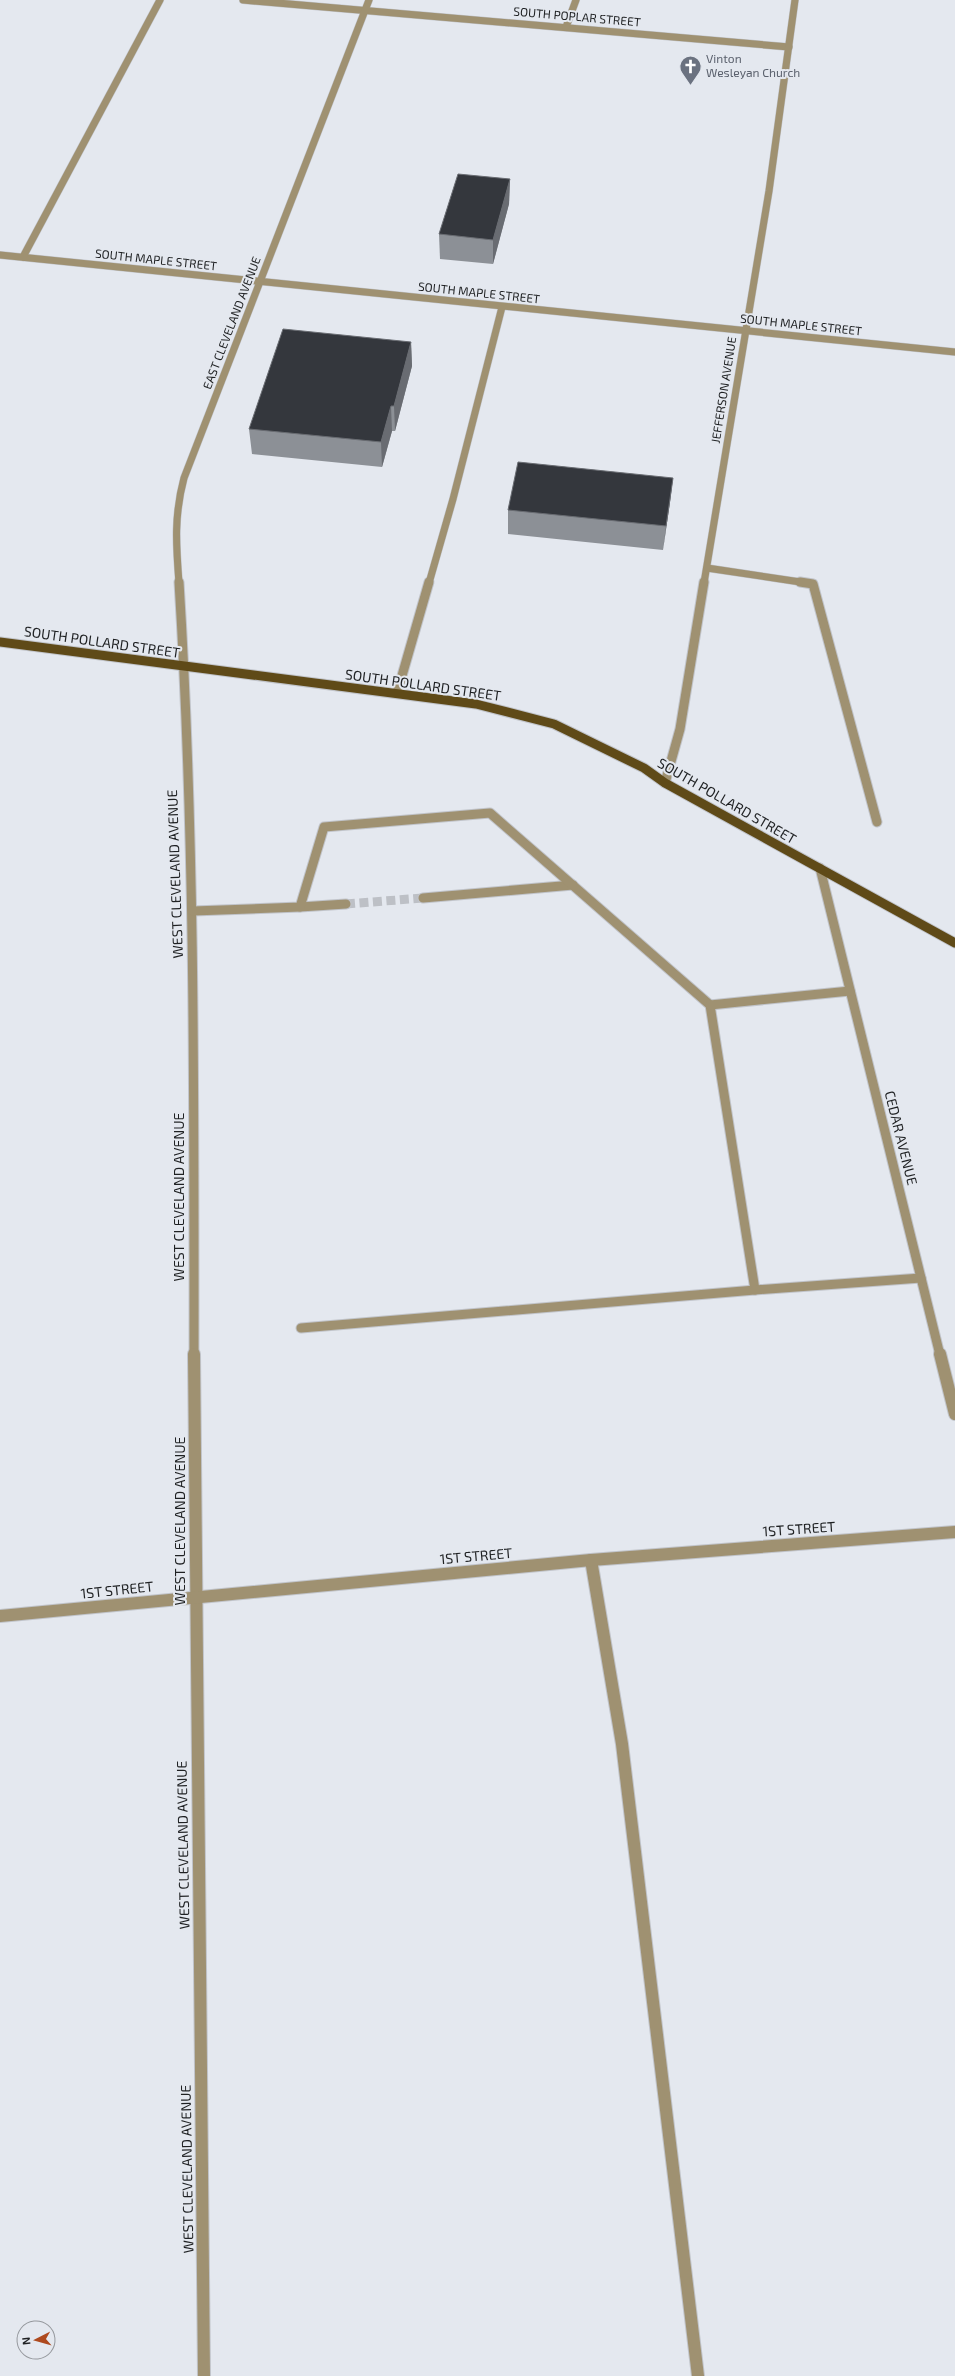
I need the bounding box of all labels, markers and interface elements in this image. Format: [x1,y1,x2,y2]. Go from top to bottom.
street label: SOUTH POPLAR STREET [513,3,641,29]
place label: Vinton Wesleyan Church [706,51,800,79]
church icon: Vinton Wesleyan Church [678,53,704,86]
street label: SOUTH MAPLE STREET [94,246,218,272]
street label: EAST CLEVELAND AVENUE [199,254,263,391]
street label: SOUTH MAPLE STREET [417,279,541,305]
street label: SOUTH MAPLE STREET [739,311,863,337]
street label: JEFFERSON AVENUE [708,335,738,444]
street label: SOUTH POLLARD STREET [23,622,181,661]
street label: SOUTH POLLARD STREET [344,665,502,704]
street label: SOUTH POLLARD STREET [655,754,800,847]
street label: WEST CLEVELAND AVENUE [163,789,186,959]
street label: CEDAR AVENUE [882,1089,921,1187]
street label: WEST CLEVELAND AVENUE [170,1112,187,1281]
street label: WEST CLEVELAND AVENUE [171,1436,188,1605]
street label: 1ST STREET [762,1517,836,1540]
street label: 1ST STREET [439,1544,513,1567]
street label: 1ST STREET [80,1577,154,1602]
street label: WEST CLEVELAND AVENUE [173,1760,192,1930]
street label: WEST CLEVELAND AVENUE [177,2084,196,2254]
north arrow [16,2320,56,2360]
text: N [19,2336,32,2346]

